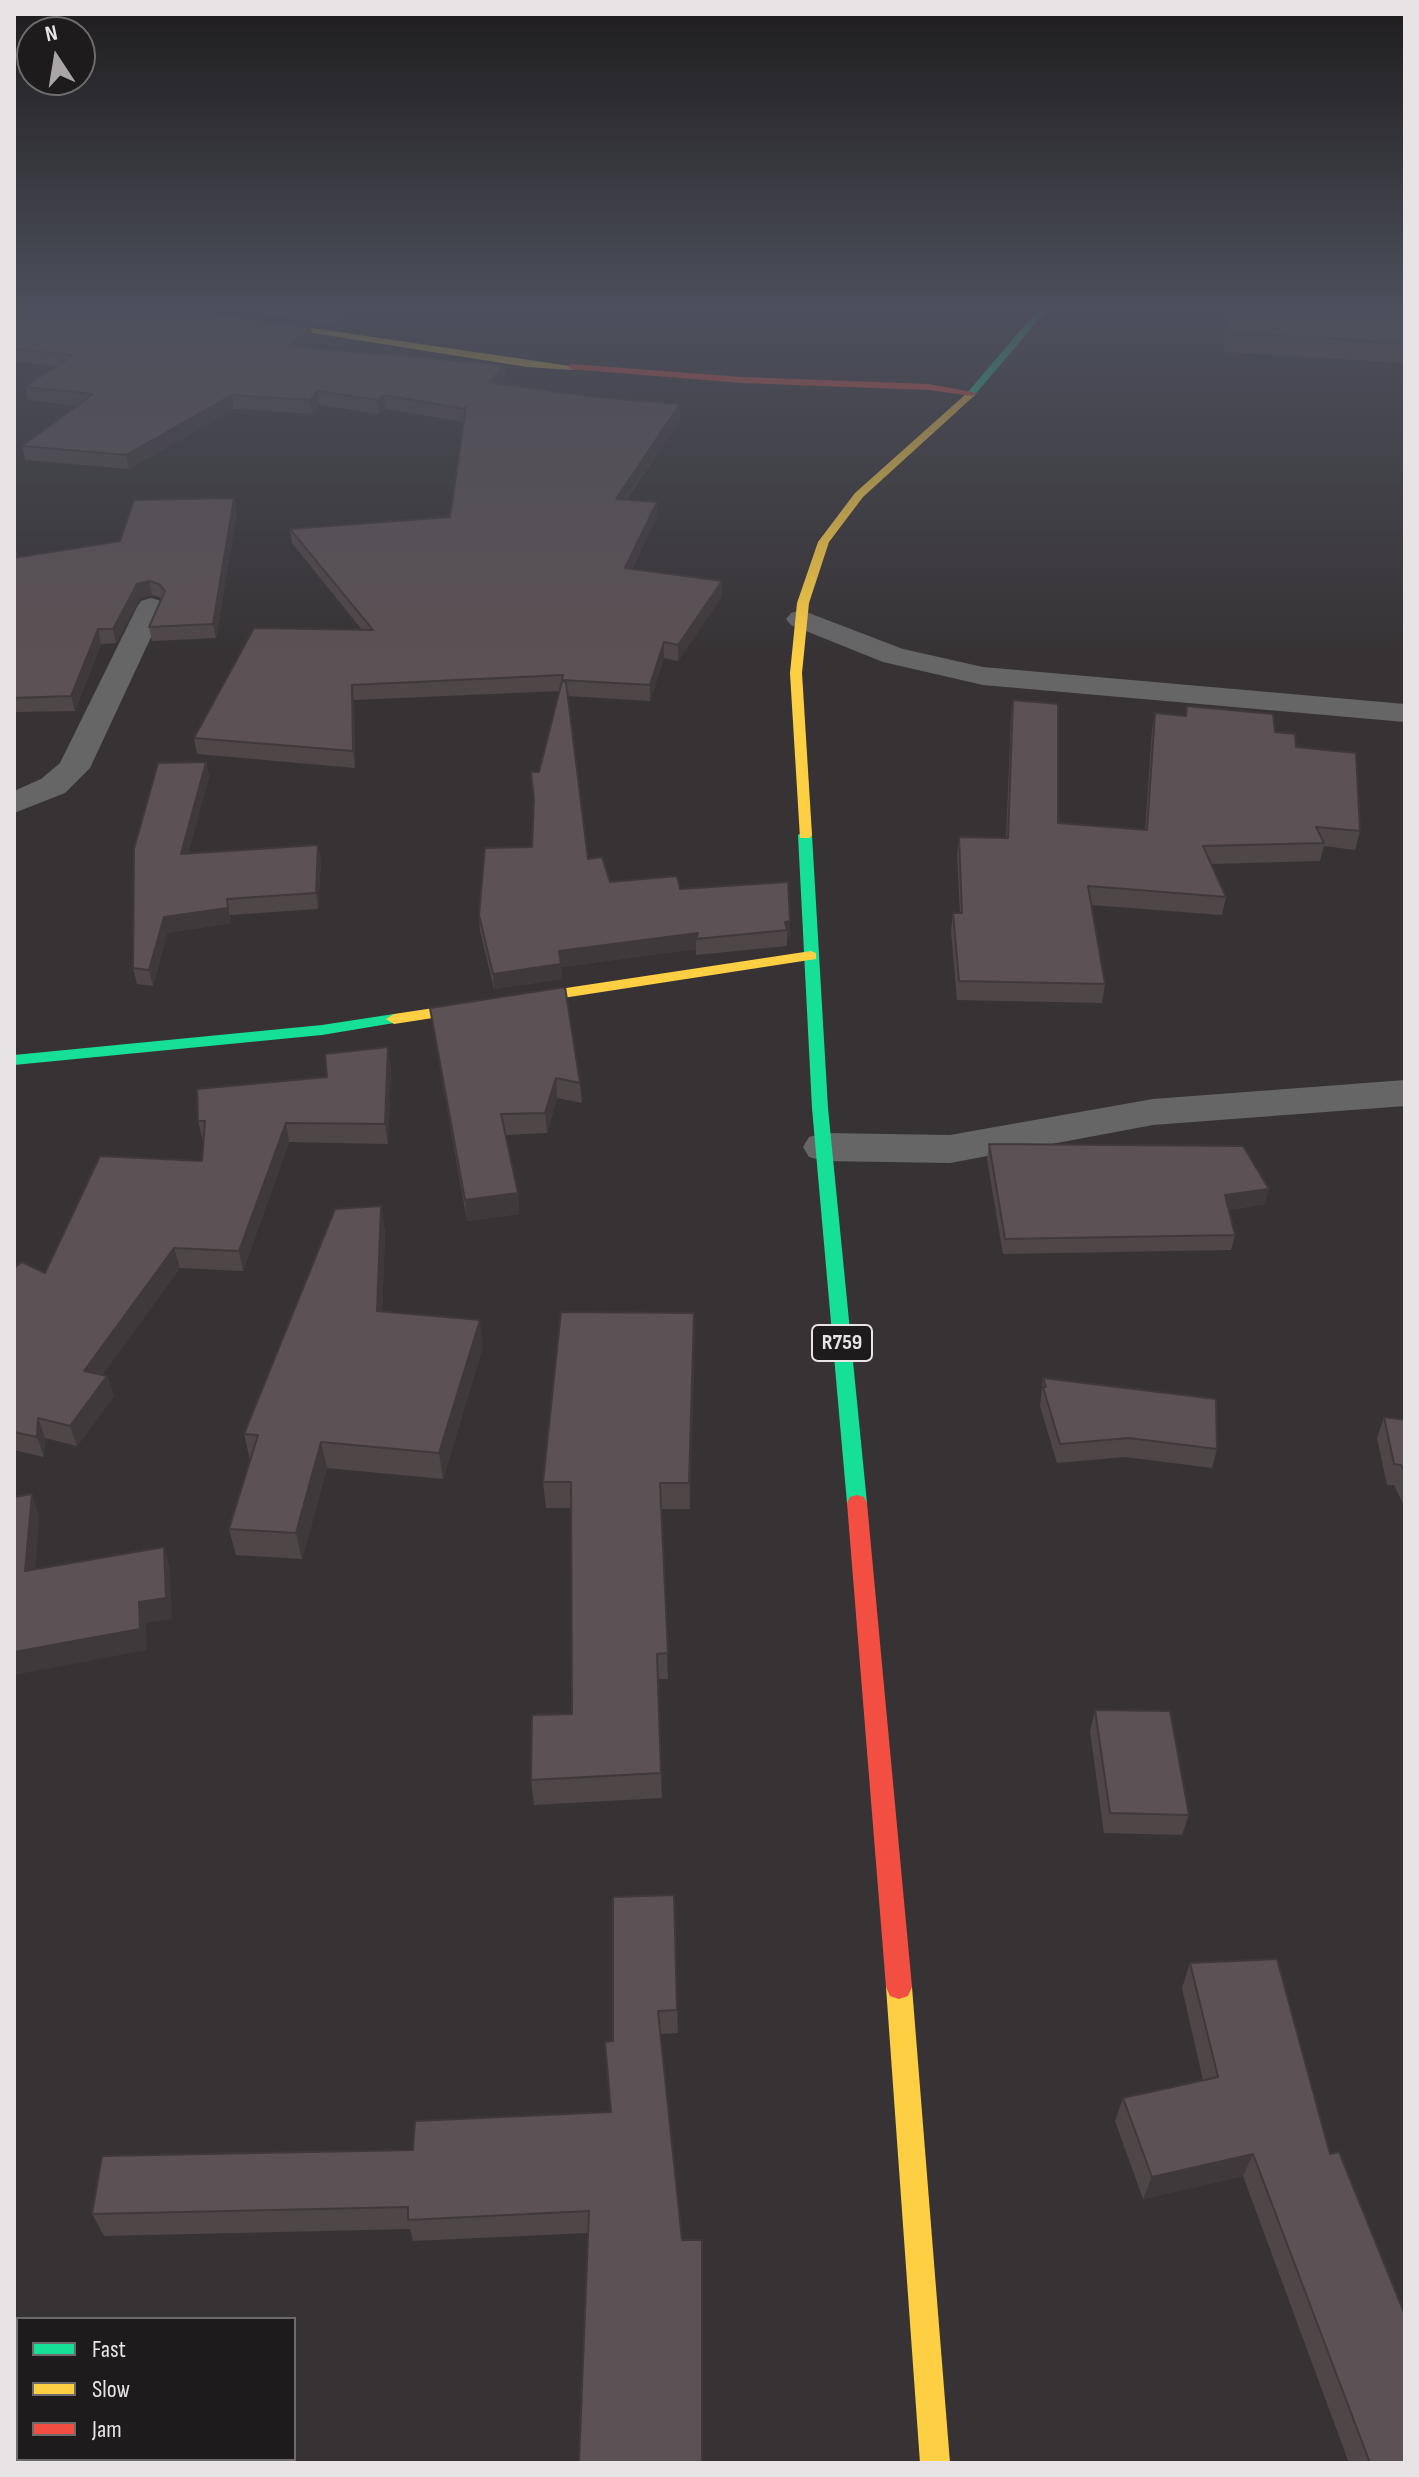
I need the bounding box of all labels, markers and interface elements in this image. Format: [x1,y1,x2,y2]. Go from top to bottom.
north arrow [16,16,96,96]
text: N [43,20,60,48]
road number: R759 [812,1325,872,1361]
legend [16,2317,296,2461]
text: Fast [92,2335,126,2364]
text: Slow [92,2375,130,2404]
text: Jam [92,2415,122,2444]

